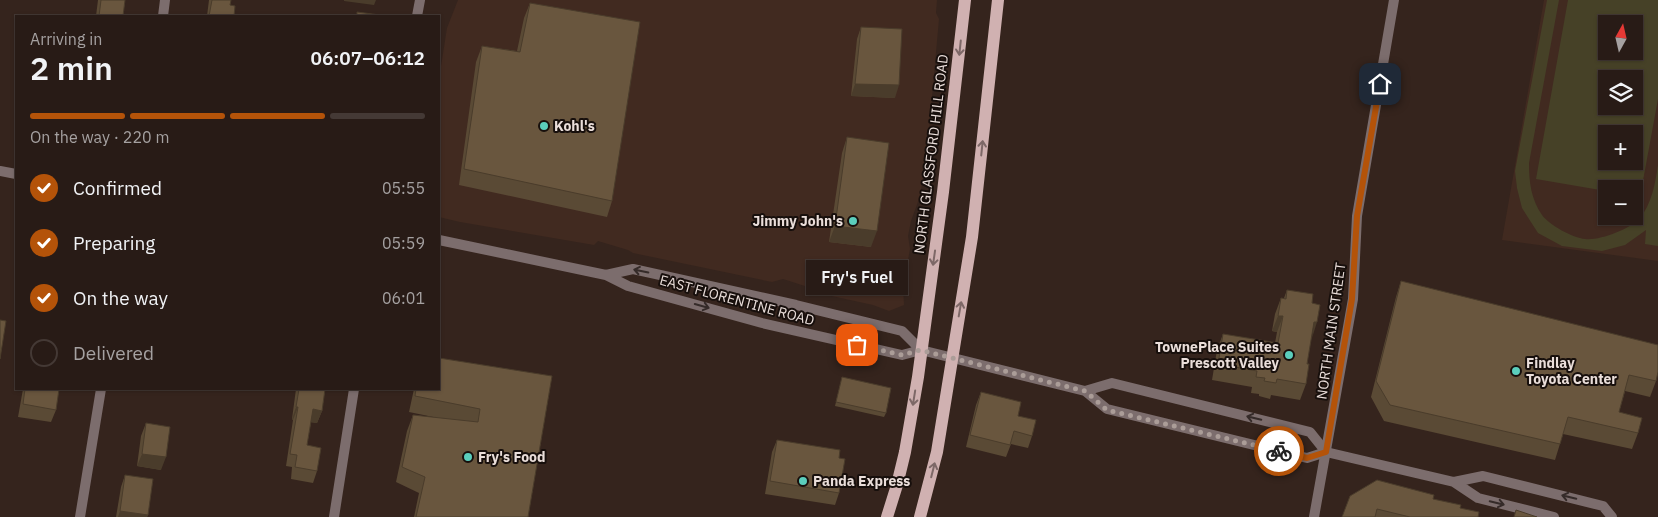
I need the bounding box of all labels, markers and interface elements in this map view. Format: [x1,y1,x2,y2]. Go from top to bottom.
north arrow [1598,15,1642,60]
map controls [1598,15,1643,225]
text: Arriving in [30,29,102,49]
one-way arrow [955,40,965,56]
text: 06:07–06:12 [311,46,425,70]
text: 2 min [30,47,113,89]
street label: NORTH GLASSFORD HILL ROAD [910,53,952,255]
pin [1359,63,1401,105]
icon: home [1366,70,1394,98]
button: layers [1598,70,1643,115]
place label: Kohl's [554,117,595,135]
marker: Kohl's [538,120,550,132]
button: + [1598,125,1643,170]
text: On the way · 220 m [30,127,169,147]
one-way arrow [977,141,987,157]
icon: check [30,174,58,202]
text: Confirmed [73,176,162,200]
text: 05:55 [382,178,425,198]
button: − [1598,180,1643,225]
place label: Jimmy John's [752,212,843,230]
marker: Jimmy John's [847,215,859,227]
icon: check [30,229,58,257]
text: Preparing [73,231,155,255]
text: 05:59 [382,233,425,253]
one-way arrow [928,249,938,265]
callout: Fry's Fuel [806,260,908,295]
street label: NORTH MAIN STREET [1312,261,1350,401]
one-way arrow [634,266,650,275]
text: Fry's Fuel [821,267,893,287]
street label: EAST FLORENTINE ROAD [658,271,816,329]
icon: check [30,284,58,312]
text: On the way [73,286,168,310]
text: 06:01 [382,288,425,308]
one-way arrow [694,302,710,312]
one-way arrow [955,302,965,318]
pin [836,324,878,366]
icon: bag [843,331,871,359]
place label: TownePlace Suites Prescott Valley [1155,338,1280,372]
text: Delivered [73,341,154,365]
marker: TownePlace Suites Prescott Valley [1283,349,1295,361]
place label: Findlay Toyota Center [1526,354,1617,388]
marker: Findlay Toyota Center [1510,365,1522,377]
one-way arrow [909,390,919,406]
one-way arrow [1246,413,1262,422]
courier [1254,426,1304,476]
icon: bike [1265,437,1293,465]
place label: Fry's Food [478,448,545,466]
marker: Fry's Food [462,451,474,463]
one-way arrow [929,462,938,478]
place label: Panda Express [813,472,910,490]
marker: Panda Express [797,475,809,487]
one-way arrow [1562,492,1578,501]
one-way arrow [1489,499,1505,508]

